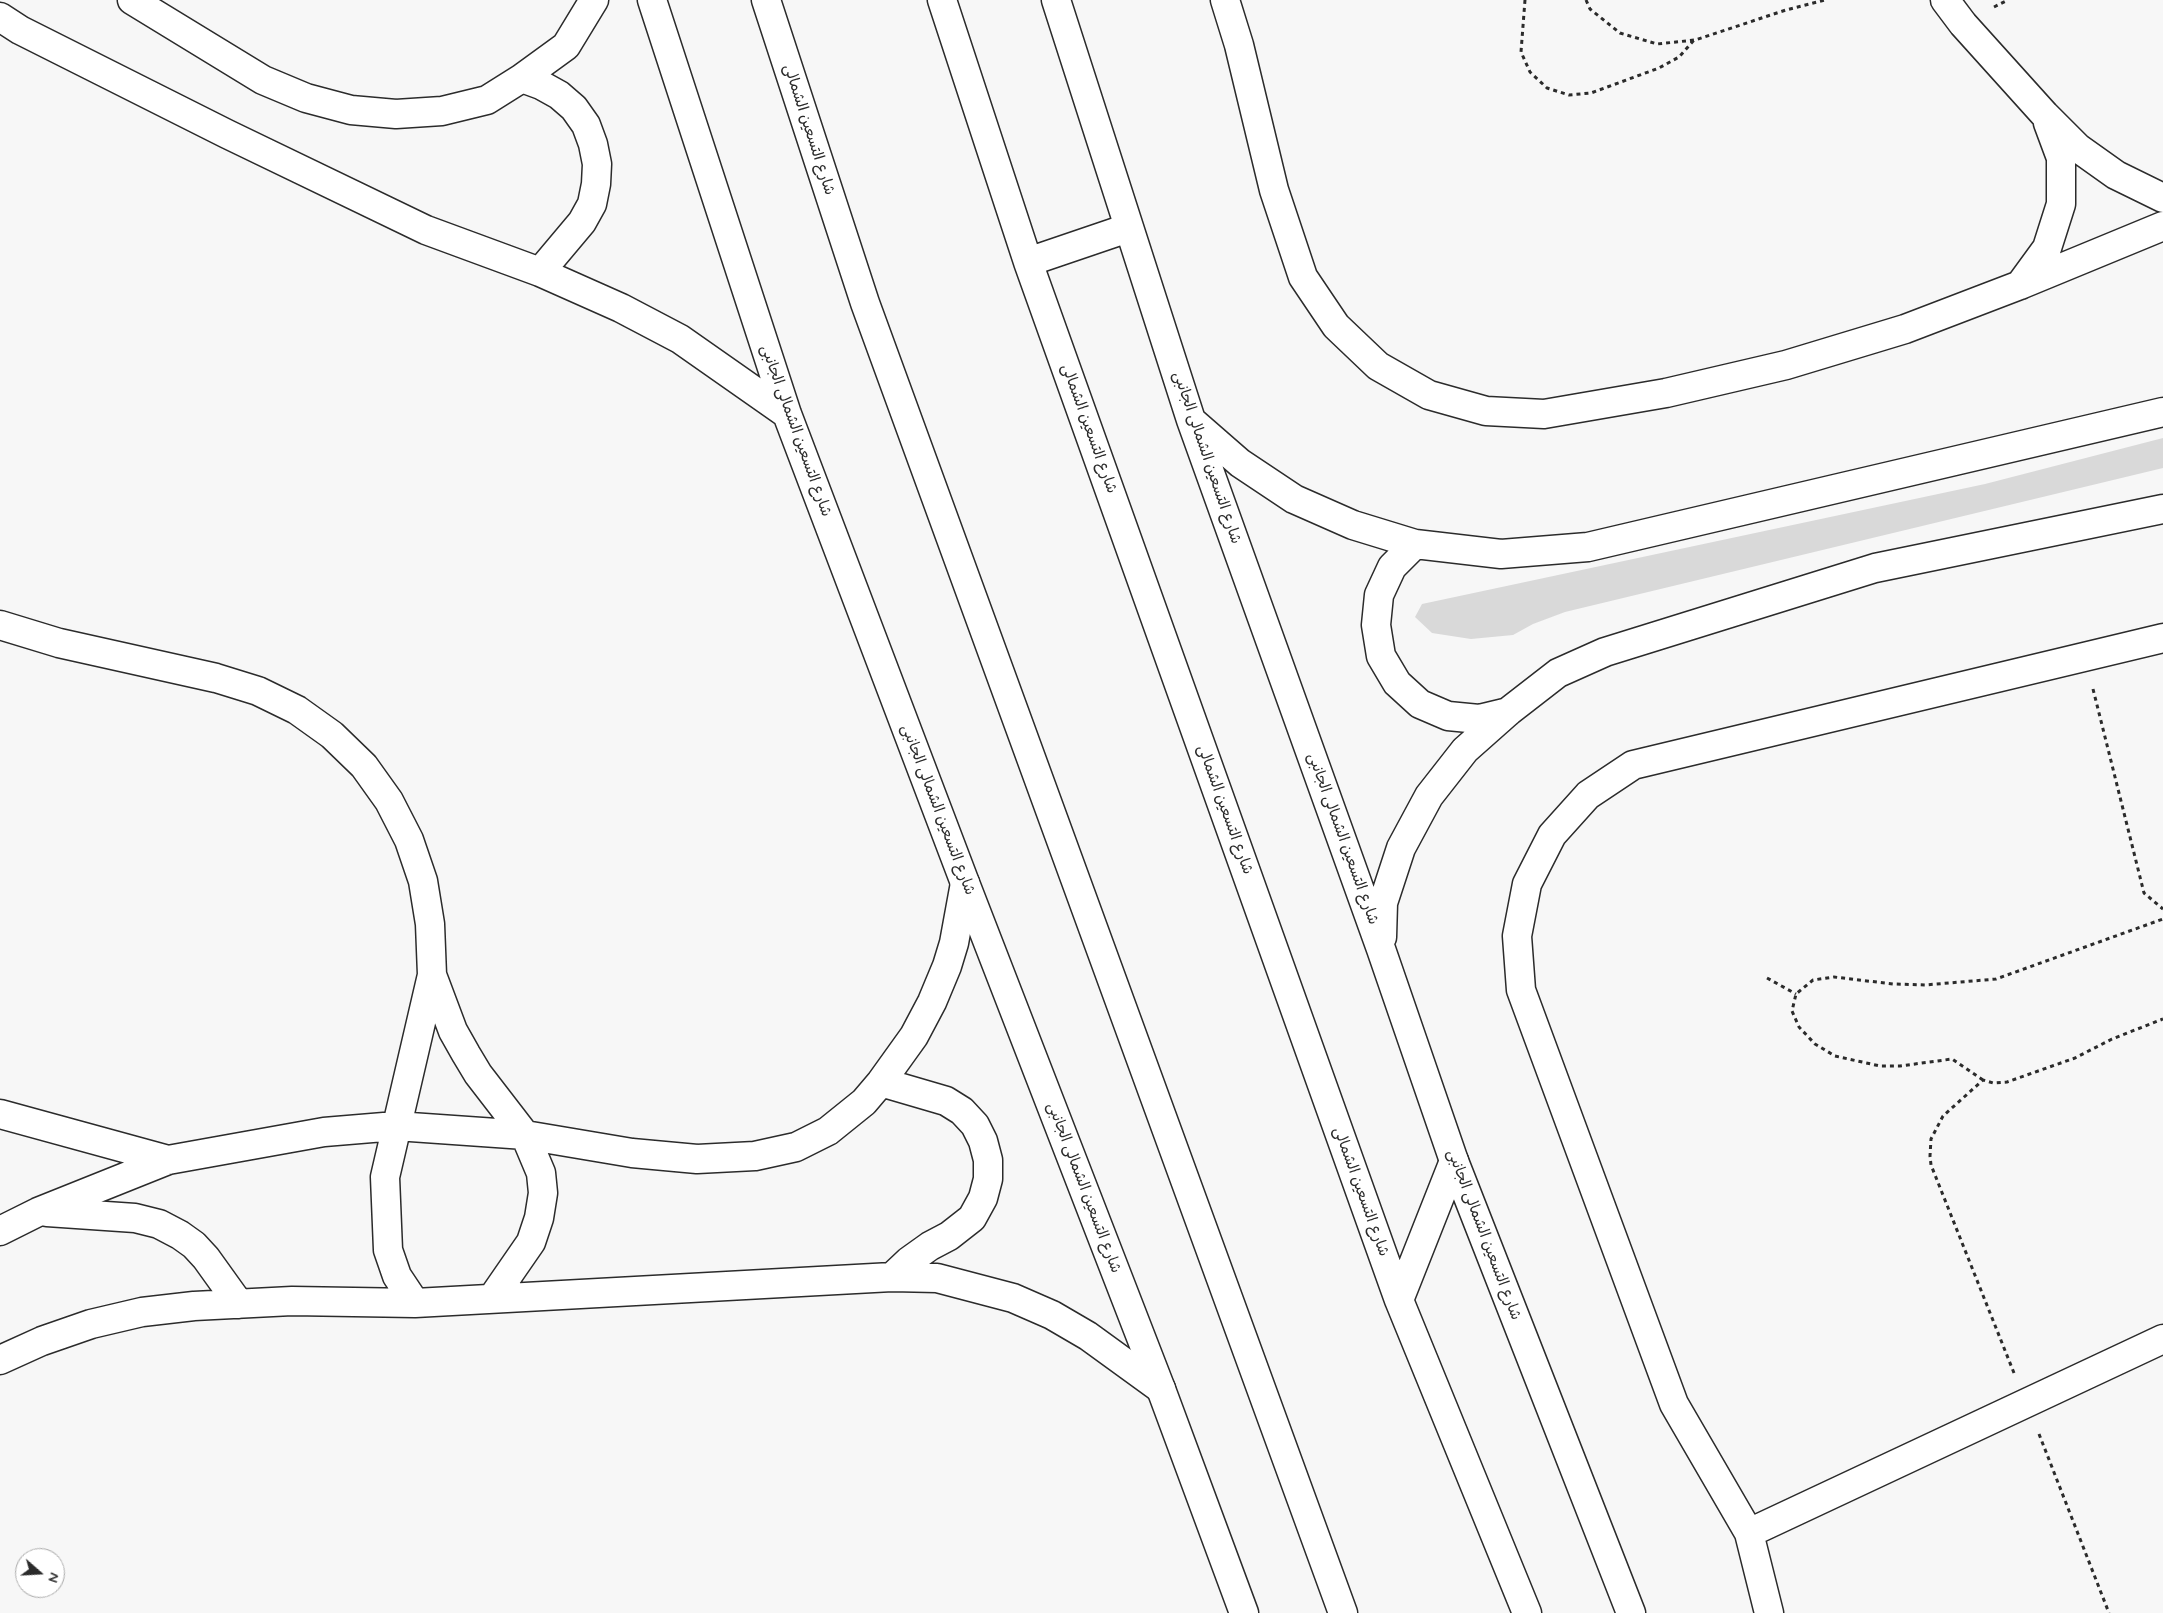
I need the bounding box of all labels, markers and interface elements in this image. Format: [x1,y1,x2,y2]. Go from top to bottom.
street label: شارع التسعين الشمالى [778,62,838,198]
street label: شارع التسعين الشمالى الجانبى [756,343,834,519]
street label: شارع التسعين الشمالى [1056,362,1120,496]
street label: شارع التسعين الشمالى الجانبى [1168,369,1244,547]
street label: شارع التسعين الشمالى الجانبى [896,722,978,898]
street label: شارع التسعين الشمالى [1192,743,1256,877]
street label: شارع التسعين الشمالى الجانبى [1303,751,1381,927]
street label: شارع التسعين الشمالى الجانبى [1042,1100,1124,1276]
street label: شارع التسعين الشمالى [1328,1125,1392,1259]
street label: شارع التسعين الشمالى الجانبى [1442,1147,1524,1323]
north arrow [15,1548,65,1598]
text: N [43,1570,63,1585]

